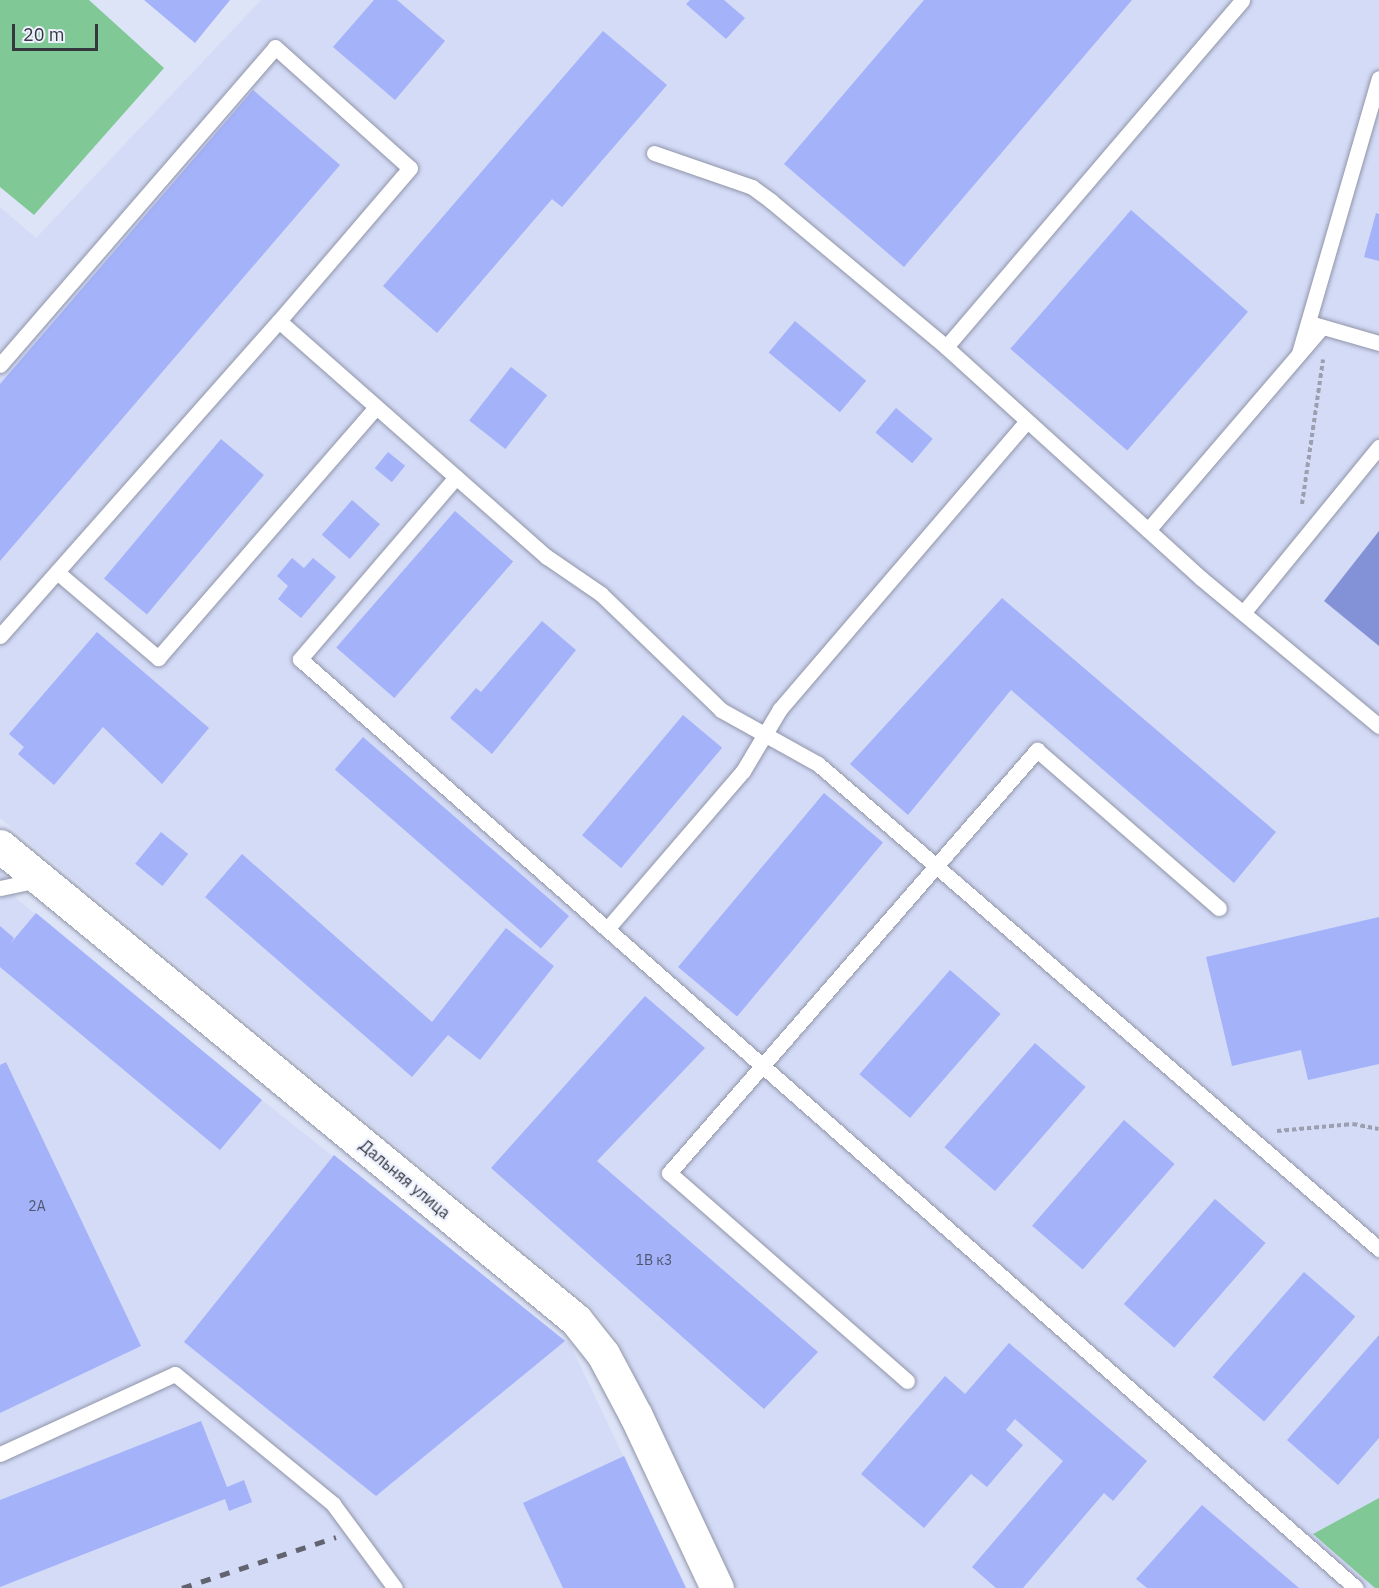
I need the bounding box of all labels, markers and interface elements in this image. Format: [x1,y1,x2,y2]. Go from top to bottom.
scale bar [15,12,100,50]
text: 20 m [23,23,65,46]
street label: Дальняя улица [356,1136,454,1222]
house number: 2А [28,1198,46,1214]
house number: 1В к3 [636,1252,672,1268]

